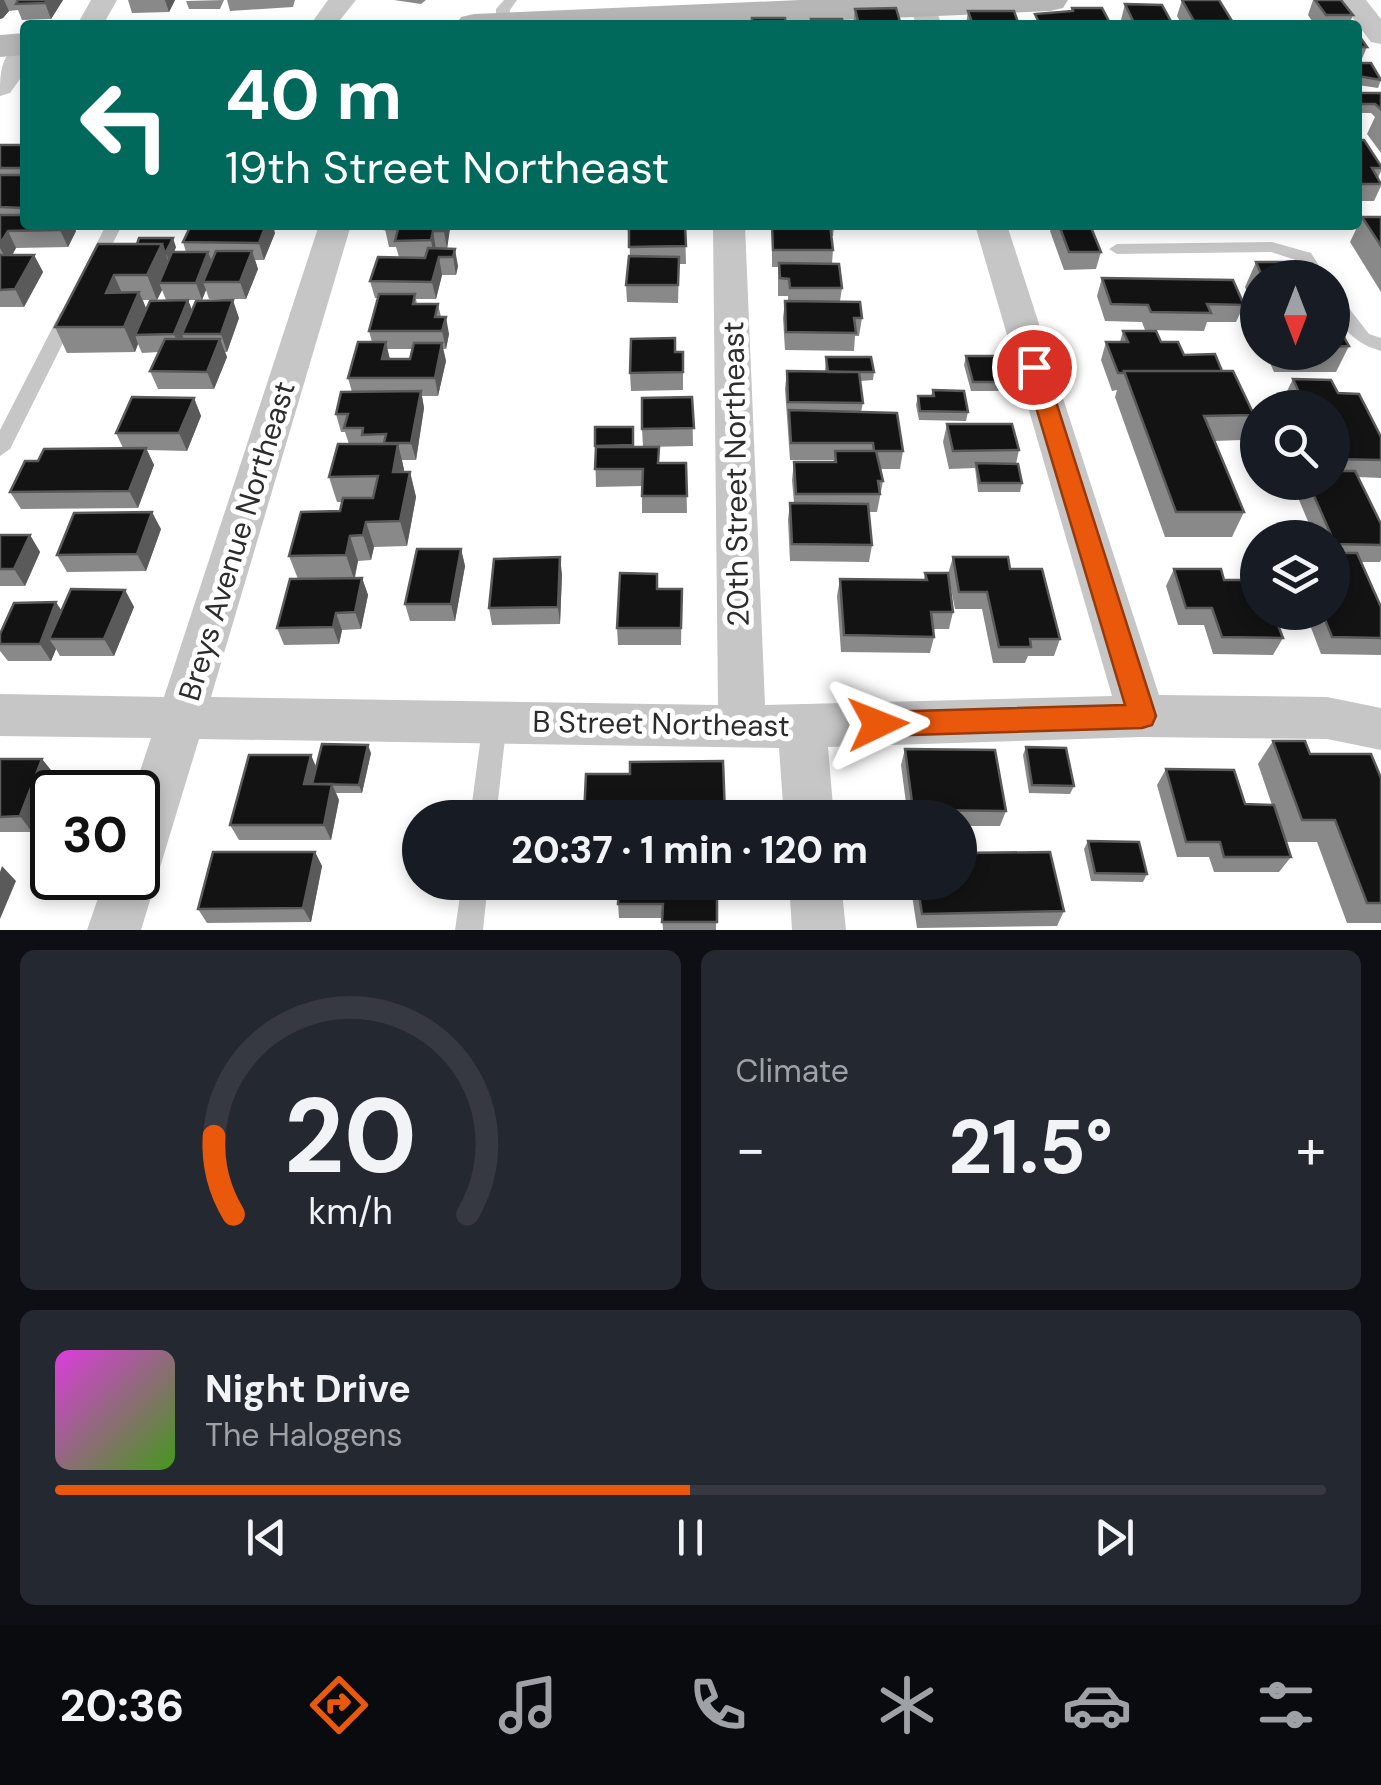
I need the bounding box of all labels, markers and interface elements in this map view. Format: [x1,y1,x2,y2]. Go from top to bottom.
text: 40 m [225,50,402,141]
icon: left [60,60,190,190]
text: 19th Street Northeast [225,138,670,197]
north arrow [1240,260,1350,370]
map controls [1240,260,1350,630]
street label: 20th Street Northeast [713,321,758,627]
pin [992,325,1077,410]
icon: arrive [1007,340,1062,395]
street label: Breys Avenue Northeast [169,376,304,705]
button: search [1240,390,1350,500]
button: layers [1240,520,1350,630]
position arrow [826,672,930,776]
street label: B Street Northeast [532,702,790,745]
speed limit sign: 30 [30,770,160,900]
text: 20:37 · 1 min · 120 m [511,825,868,875]
text: Climate [736,1050,849,1092]
text: 20 [284,1069,417,1204]
text: 21.5° [949,1099,1113,1196]
text: − [736,1113,766,1185]
text: + [1296,1113,1326,1185]
text: km/h [308,1189,392,1235]
text: Night Drive [205,1364,411,1414]
text: The Halogens [205,1414,403,1456]
icon: previous [239,1510,294,1565]
icon: pause [663,1510,718,1565]
icon: next [1087,1510,1142,1565]
icon: directions [304,1670,374,1740]
icon: music [493,1670,563,1740]
icon: phone [683,1670,753,1740]
icon: climate [872,1670,942,1740]
icon: car [1062,1670,1132,1740]
icon: filters [1251,1670,1321,1740]
text: 20:36 [60,1676,184,1735]

